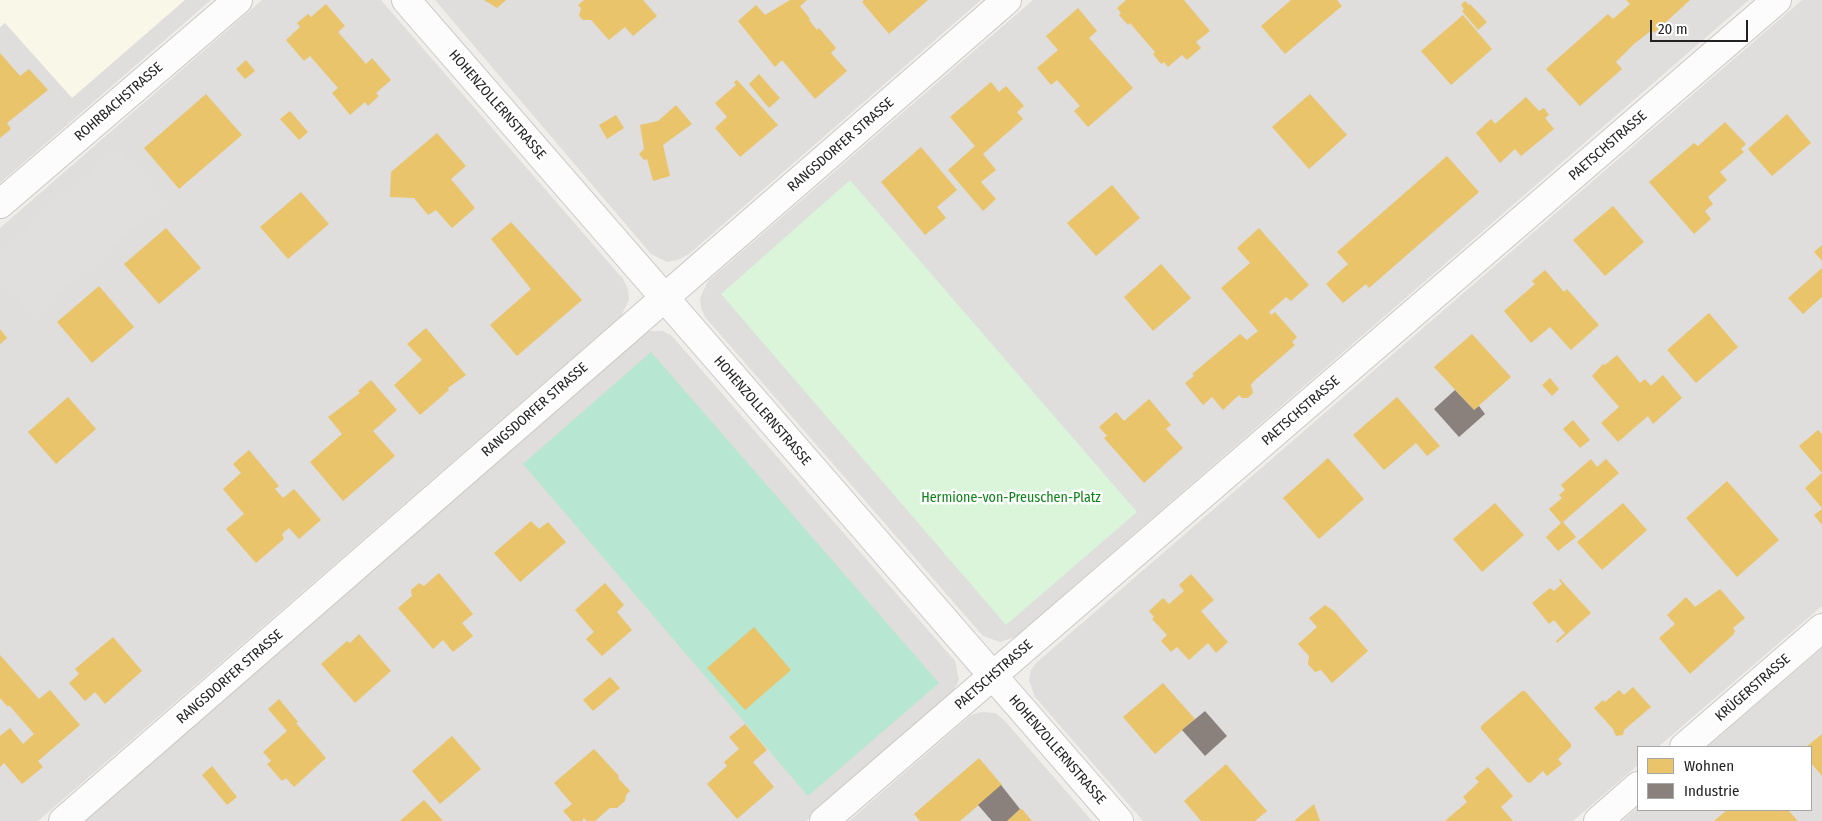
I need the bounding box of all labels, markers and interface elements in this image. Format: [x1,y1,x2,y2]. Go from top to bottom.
scale bar [1652,10,1750,42]
text: 20 m [1658,20,1688,38]
street label: HOHENZOLLERNSTRASSE [445,47,549,163]
street label: ROHRBACHSTRASSE [72,59,166,145]
street label: RANGSDORFER STRASSE [785,94,897,196]
street label: PAETSCHSTRASSE [1566,108,1650,184]
street label: HOHENZOLLERNSTRASSE [710,353,814,469]
street label: RANGSDORFER STRASSE [479,359,591,461]
street label: PAETSCHSTRASSE [1259,373,1343,449]
park label: Hermione-von-Preuschen-Platz [921,490,1101,506]
street label: RANGSDORFER STRASSE [174,626,286,728]
street label: PAETSCHSTRASSE [952,637,1036,713]
street label: KRÜGERSTRASSE [1712,651,1794,725]
street label: HOHENZOLLERNSTRASSE [1005,692,1109,808]
legend [1637,746,1812,811]
text: Wohnen [1684,757,1734,775]
text: Industrie [1684,782,1739,800]

